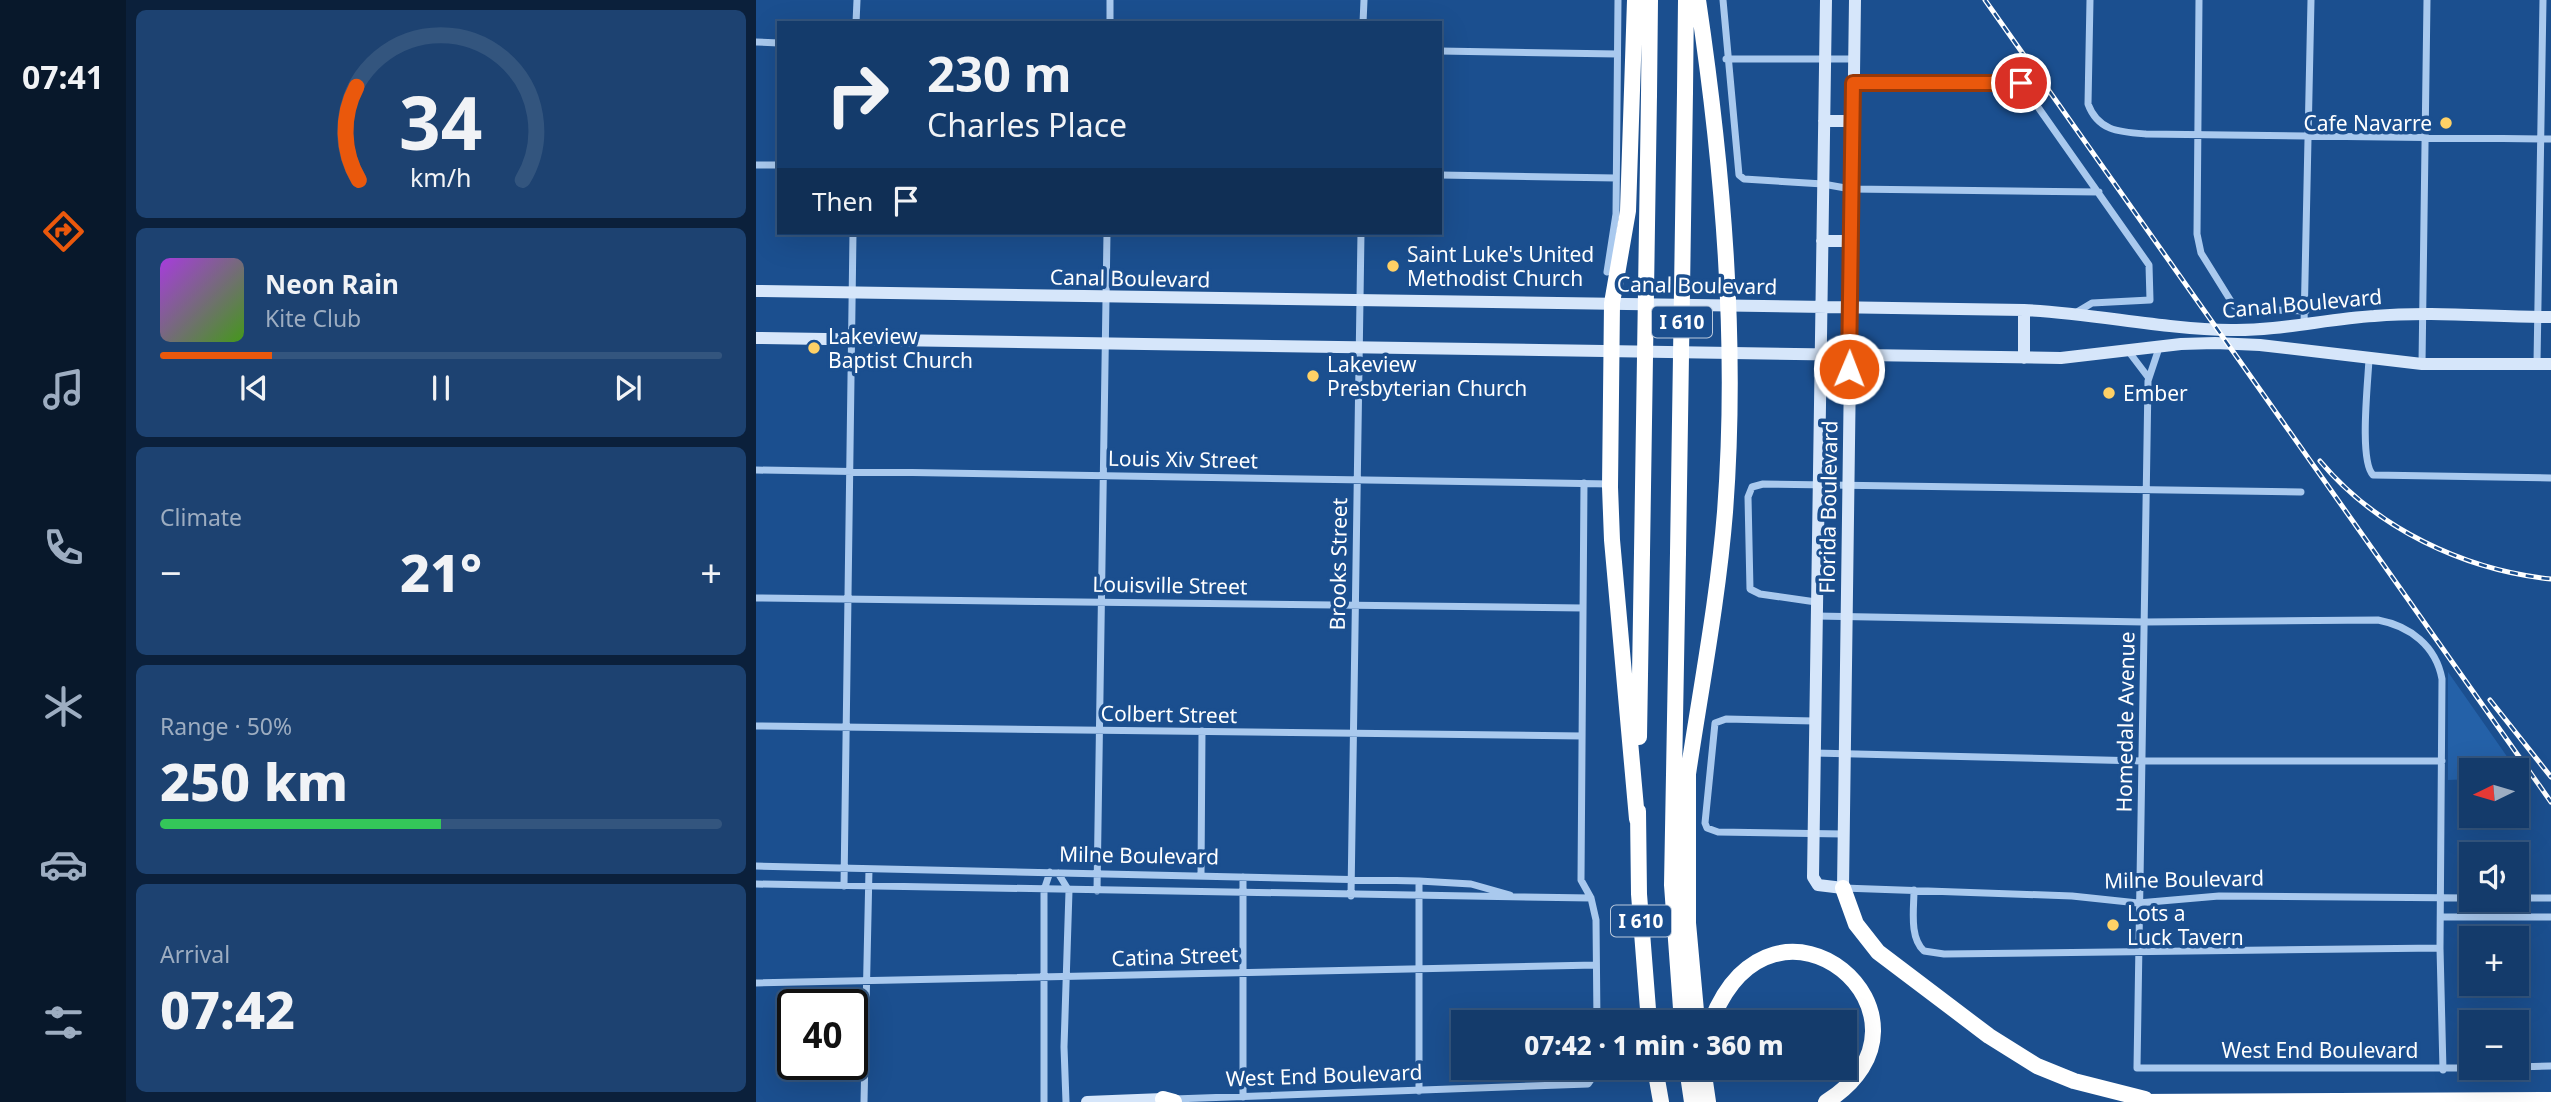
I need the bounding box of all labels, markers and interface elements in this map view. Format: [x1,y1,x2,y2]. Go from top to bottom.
text: 230 m [927,40,1072,106]
icon: right [812,49,903,140]
pin [1991,53,2051,113]
text: 07:41 [22,55,104,98]
icon: arrive [2002,64,2040,102]
text: 34 [399,73,483,172]
text: Charles Place [927,103,1127,146]
place label: Cafe Navarre [2303,109,2432,137]
marker: Cafe Navarre [2438,115,2454,131]
text: km/h [410,160,472,194]
icon: arrive [887,182,925,220]
text: Then [812,183,873,219]
icon: directions [39,207,88,256]
place label: Saint Luke's United Methodist Church [1407,240,1594,292]
marker: Saint Luke's United Methodist Church [1385,258,1401,274]
street label: Canal Boulevard [1050,263,1210,293]
text: Neon Rain [265,266,399,302]
street label: Canal Boulevard [1617,270,1777,300]
street label: Canal Boulevard [2221,282,2383,324]
text: Kite Club [265,302,361,334]
road number: I 610 [1652,306,1712,338]
place label: Lakeview Baptist Church [828,322,973,374]
position arrow [1812,332,1886,406]
marker: Lakeview Baptist Church [806,340,822,356]
place label: Lakeview Presbyterian Church [1327,350,1527,402]
icon: music [39,365,88,414]
marker: Lakeview Presbyterian Church [1305,368,1321,384]
icon: previous [235,369,273,407]
icon: pause [422,369,460,407]
icon: next [609,369,647,407]
place label: Ember [2123,379,2188,407]
marker: Ember [2101,385,2117,401]
street label: Florida Boulevard [1812,420,1844,594]
street label: Louis Xiv Street [1108,444,1259,474]
street label: Brooks Street [1323,497,1353,631]
text: Climate [160,501,242,533]
icon: phone [39,523,88,572]
text: 21° [400,536,482,607]
text: − [160,546,182,598]
text: + [700,546,722,598]
street label: Louisville Street [1092,570,1248,600]
street label: Homedale Avenue [2109,631,2141,813]
icon: climate [39,682,88,731]
street label: Colbert Street [1101,699,1238,729]
text: Range · 50% [160,710,292,742]
text: 250 km [160,745,348,816]
north arrow [2459,758,2529,828]
map controls [2459,758,2529,1080]
icon: car [39,840,88,889]
street label: Milne Boulevard [1059,840,1219,870]
button: sound [2459,842,2529,912]
street label: Milne Boulevard [2104,864,2264,894]
place label: Lots a Luck Tavern [2127,899,2244,951]
road number: I 610 [1611,906,1671,937]
marker: Lots a Luck Tavern [2105,917,2121,933]
button: + [2459,926,2529,996]
text: Arrival [160,938,230,970]
street label: Catina Street [1111,940,1239,972]
text: 07:42 [160,973,295,1044]
speed limit sign: 40 [777,989,868,1080]
icon: filters [39,998,88,1047]
button: − [2459,1010,2529,1080]
text: 07:42 · 1 min · 360 m [1524,1027,1784,1063]
street label: West End Boulevard [2222,1036,2418,1064]
street label: West End Boulevard [1225,1058,1423,1092]

